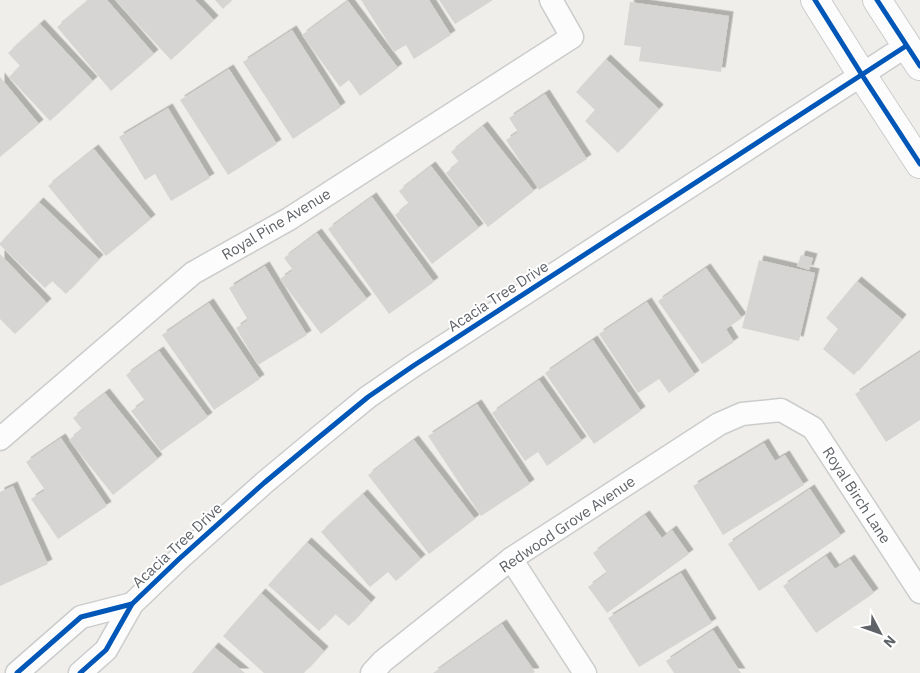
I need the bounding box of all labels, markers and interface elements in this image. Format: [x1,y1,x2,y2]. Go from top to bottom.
street label: Royal Pine Avenue [218,184,334,264]
street label: Acacia Tree Drive [444,256,552,336]
street label: Royal Birch Lane [819,443,895,547]
street label: Redwood Grove Avenue [495,471,639,577]
street label: Acacia Tree Drive [128,498,226,592]
north arrow [855,608,905,658]
text: N [880,632,900,651]

